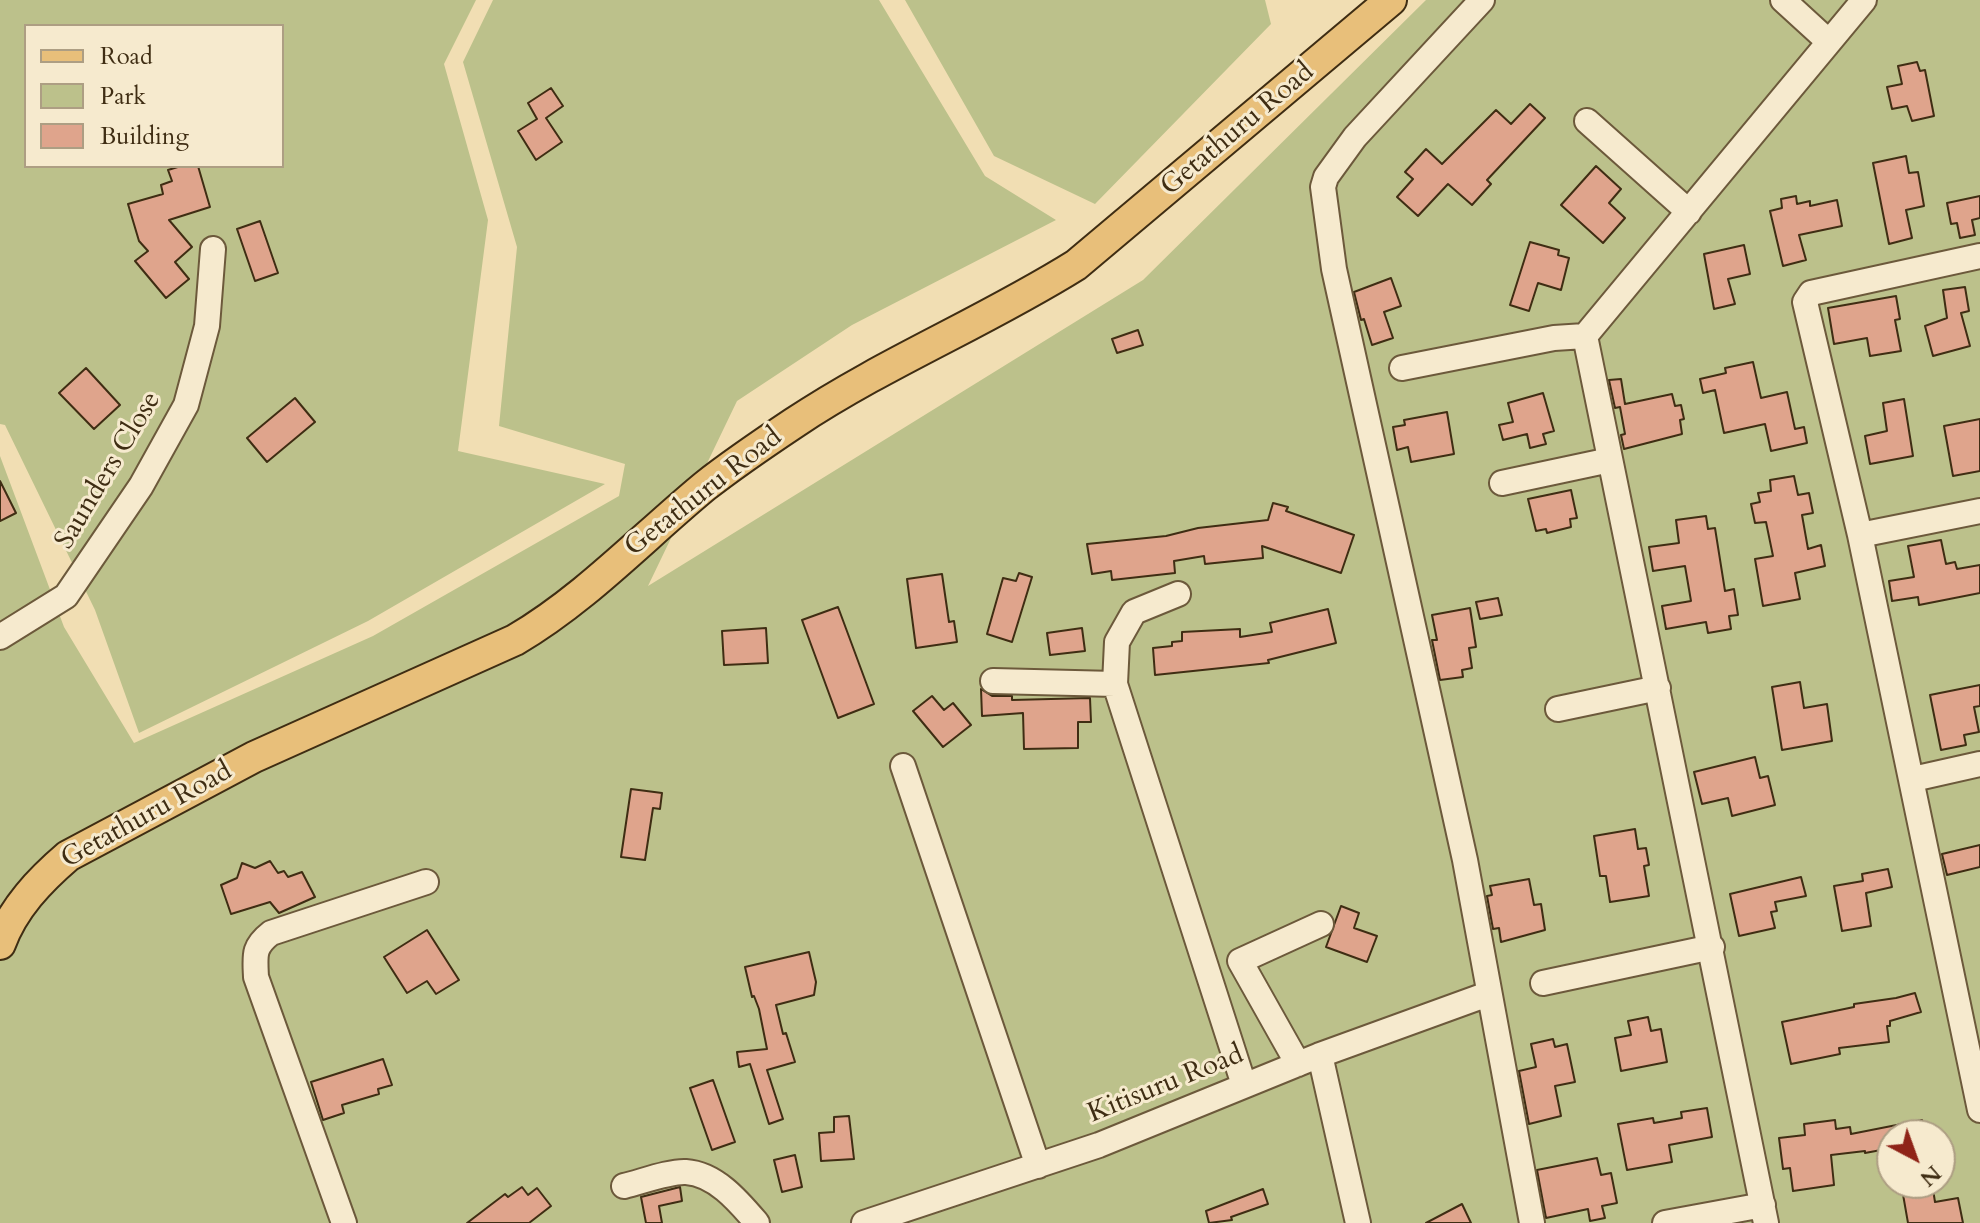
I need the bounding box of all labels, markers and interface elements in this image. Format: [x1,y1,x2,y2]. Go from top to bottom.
legend [24,24,284,168]
text: Road [100,40,153,73]
street label: Getathuru Road [1154,56,1322,204]
text: Park [100,80,146,113]
text: Building [100,120,189,153]
street label: Saunders Close [49,386,169,556]
street label: Getathuru Road [619,421,789,565]
street label: Getathuru Road [56,755,238,877]
street label: Kitisuru Road [1083,1039,1249,1131]
north arrow [1876,1119,1956,1199]
text: N [1913,1158,1947,1193]

